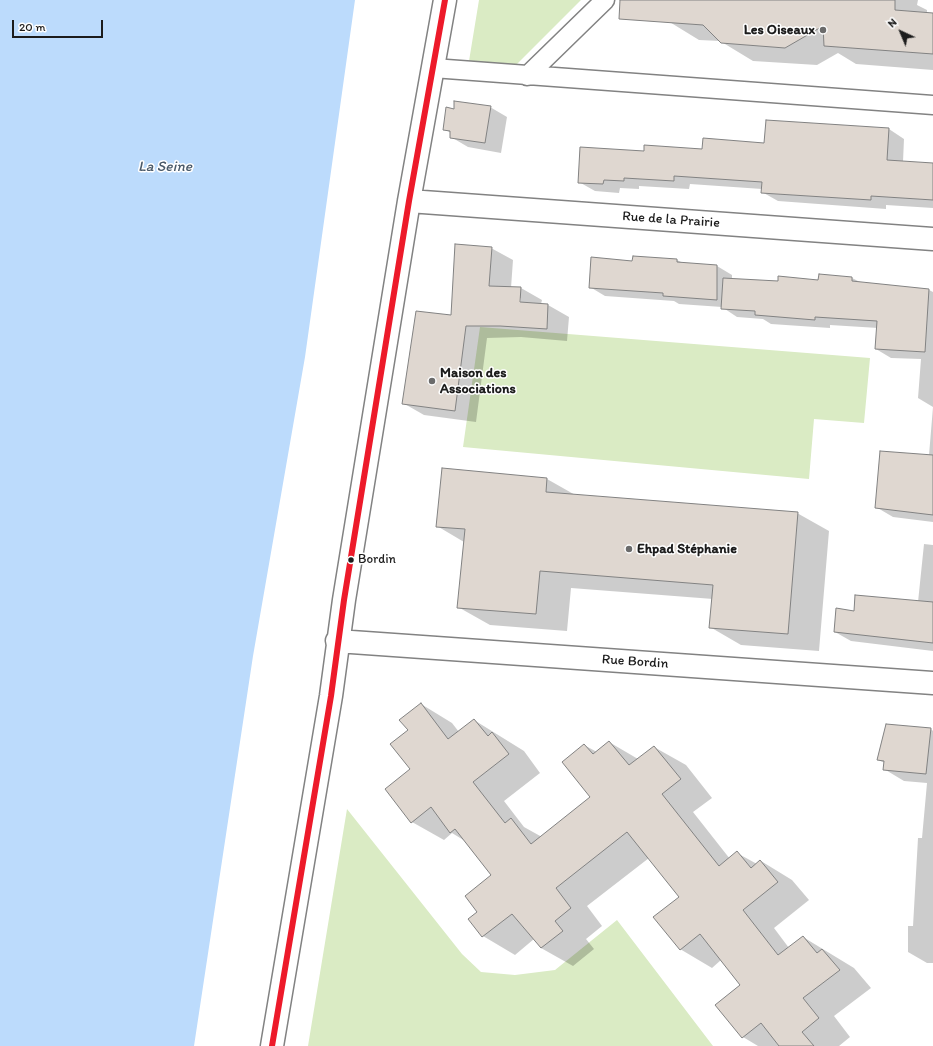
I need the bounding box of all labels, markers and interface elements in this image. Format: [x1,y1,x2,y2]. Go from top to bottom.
scale bar [14,12,105,38]
north arrow [881,12,921,52]
text: N [885,16,900,30]
text: 20 m [19,20,46,34]
place label: Les Oiseaux [744,22,815,38]
marker: Les Oiseaux [818,25,828,35]
water label: La Seine [138,158,192,176]
street label: Rue de la Prairie [622,208,720,232]
place label: Maison des Associations [440,365,516,398]
marker: Maison des Associations [427,376,437,386]
place label: Ehpad Stéphanie [637,541,737,557]
marker: Ehpad Stéphanie [624,544,634,554]
place label: Bordin [358,552,396,568]
marker: Bordin [346,555,356,565]
street label: Rue Bordin [601,651,669,673]

